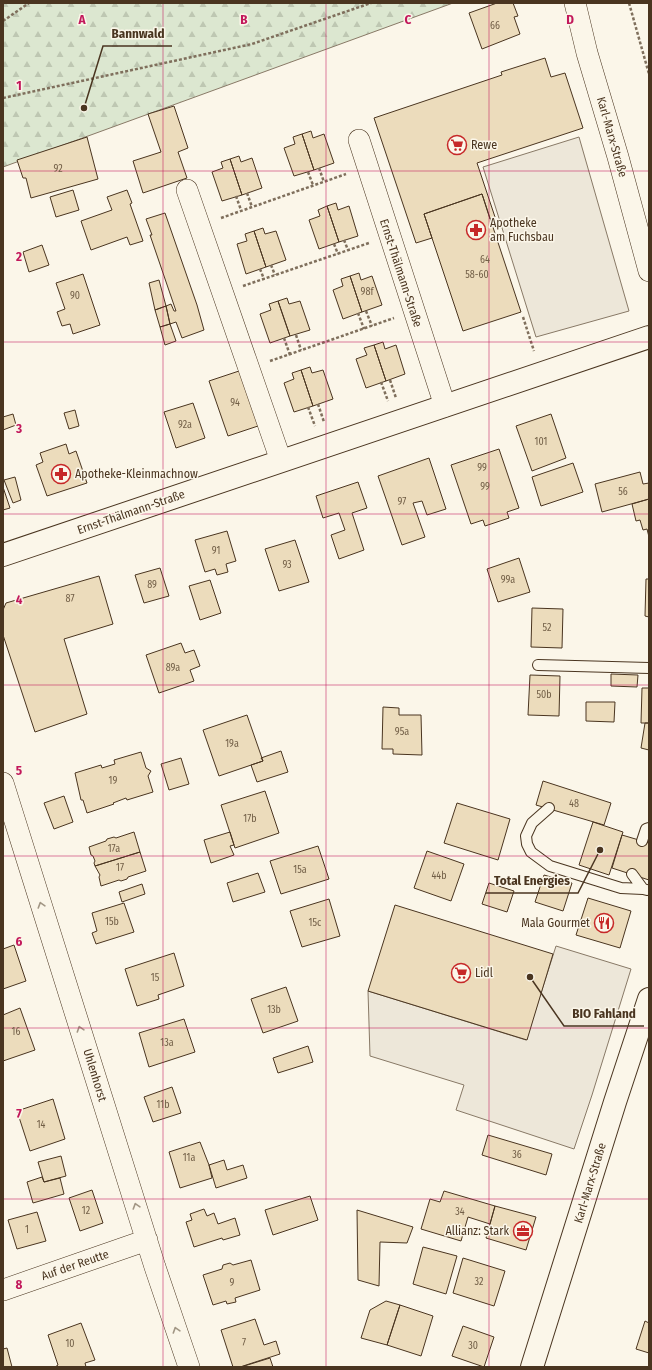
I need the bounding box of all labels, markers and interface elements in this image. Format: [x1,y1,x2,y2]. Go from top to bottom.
text: A [77,12,86,27]
text: B [240,12,248,27]
text: C [405,12,412,27]
text: D [566,12,574,27]
house number: 66 [490,20,500,32]
callout: Bannwald [103,21,172,46]
text: Bannwald [112,26,164,41]
text: 1 [16,78,22,93]
street label: Karl-Marx-Straße [594,95,630,179]
supermarket icon: Rewe [446,134,468,156]
place label: Rewe [471,138,497,152]
house number: 92 [53,163,63,175]
place label: Apotheke am Fuchsbau [490,216,554,244]
street label: Ernst-Thälmann-Straße [377,217,425,329]
pharmacy icon: Apotheke am Fuchsbau [465,219,487,241]
text: 2 [15,249,22,264]
house number: 64 [480,254,490,266]
house number: 58-60 [465,269,489,281]
house number: 98f [361,286,374,298]
house number: 90 [70,290,80,302]
house number: 94 [230,397,240,409]
house number: 92a [178,419,192,431]
text: 3 [15,421,22,436]
house number: 101 [535,436,547,448]
house number: 99 [477,462,487,474]
pharmacy icon: Apotheke-Kleinmachnow [50,463,72,485]
place label: Apotheke-Kleinmachnow [75,467,198,481]
house number: 99 [480,481,490,493]
house number: 56 [618,486,628,498]
street label: Ernst-Thälmann-Straße [75,487,187,537]
house number: 97 [398,496,406,508]
house number: 91 [212,545,220,557]
house number: 93 [282,559,292,571]
house number: 99a [501,574,515,586]
house number: 89 [147,579,157,591]
text: 4 [16,592,23,607]
house number: 87 [66,593,74,605]
house number: 52 [543,622,552,634]
house number: 89a [166,662,180,674]
house number: 50b [536,689,552,701]
house number: 95a [395,726,409,738]
house number: 19a [225,738,239,750]
text: 5 [16,763,22,778]
house number: 19 [109,775,118,787]
house number: 48 [569,798,579,810]
house number: 17b [243,813,257,825]
house number: 17a [108,843,120,855]
house number: 17 [116,862,124,874]
house number: 15a [293,864,307,876]
callout: Total Energies [486,868,578,893]
house number: 44b [432,870,447,882]
text: Total Energies [494,873,570,888]
one-way arrow [37,902,46,909]
restaurant icon: Mala Gourmet [593,912,615,934]
house number: 15b [105,916,119,928]
place label: Mala Gourmet [521,916,590,930]
house number: 15c [309,917,322,929]
text: 6 [16,934,23,949]
supermarket icon: Lidl [450,962,472,984]
place label: Lidl [475,966,493,980]
house number: 15 [151,972,160,984]
callout: BIO Fahland [564,1001,644,1026]
house number: 13b [267,1004,281,1016]
text: BIO Fahland [572,1006,636,1021]
house number: 16 [12,1026,20,1038]
one-way arrow [77,1026,85,1033]
house number: 13a [160,1037,174,1049]
street label: Uhlenhorst [80,1047,110,1103]
house number: 11b [157,1099,169,1111]
text: 7 [16,1106,22,1121]
house number: 14 [37,1119,46,1131]
street label: Karl-Marx-Straße [571,1141,609,1225]
house number: 36 [512,1149,522,1161]
house number: 11a [183,1152,195,1164]
one-way arrow [132,1203,141,1210]
house number: 12 [82,1205,91,1217]
house number: 34 [455,1206,465,1218]
office icon: Allianz: Stark [512,1220,534,1242]
house number: 1 [25,1224,29,1236]
place label: Allianz: Stark [445,1224,509,1238]
street label: Auf der Reutte [39,1247,111,1283]
house number: 32 [475,1276,484,1288]
text: 8 [16,1277,23,1292]
house number: 9 [230,1277,235,1289]
one-way arrow [172,1327,181,1334]
house number: 7 [242,1337,246,1349]
house number: 10 [65,1338,75,1350]
house number: 30 [468,1340,478,1352]

